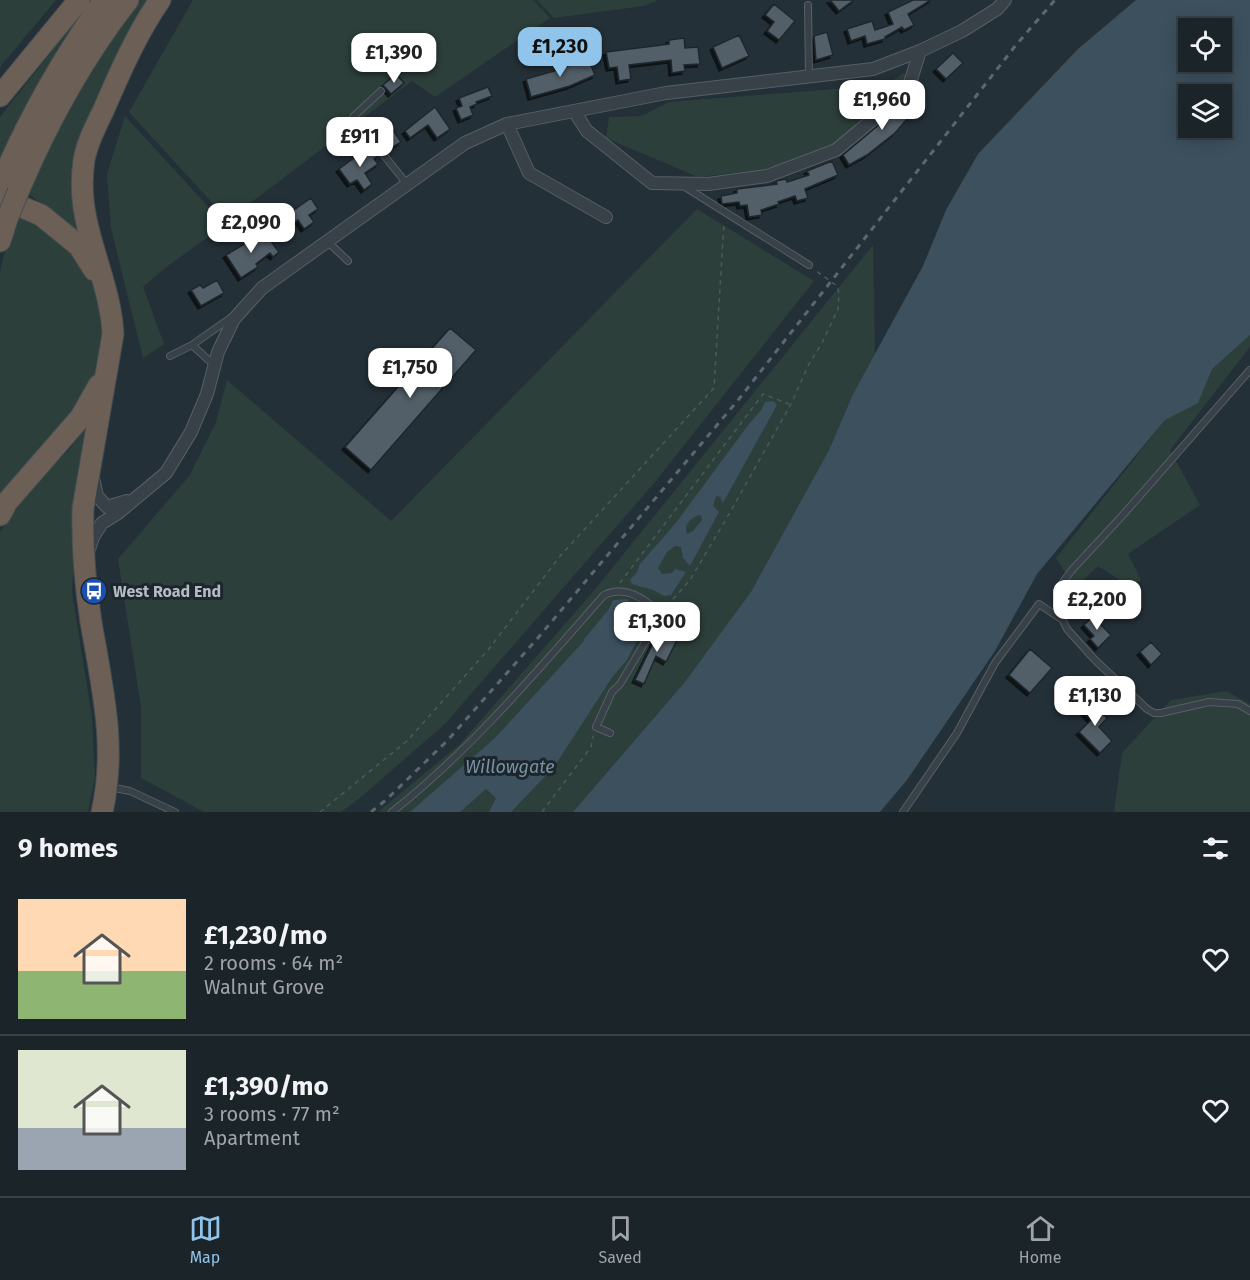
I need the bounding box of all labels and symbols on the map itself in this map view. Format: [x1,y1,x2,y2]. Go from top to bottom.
pin: £1,230 [511,27,609,78]
pin: £1,390 [345,33,443,84]
pin: £1,960 [833,80,931,131]
pin: £911 [324,117,396,168]
pin: £2,090 [202,203,300,254]
pin: £1,750 [361,348,459,399]
bus stop icon: West Road End [79,576,109,606]
pin: £2,200 [1048,580,1146,631]
place label: West Road End [113,582,221,601]
pin: £1,300 [608,602,706,653]
pin: £1,130 [1046,676,1144,727]
water label: Willowgate [465,756,555,778]

